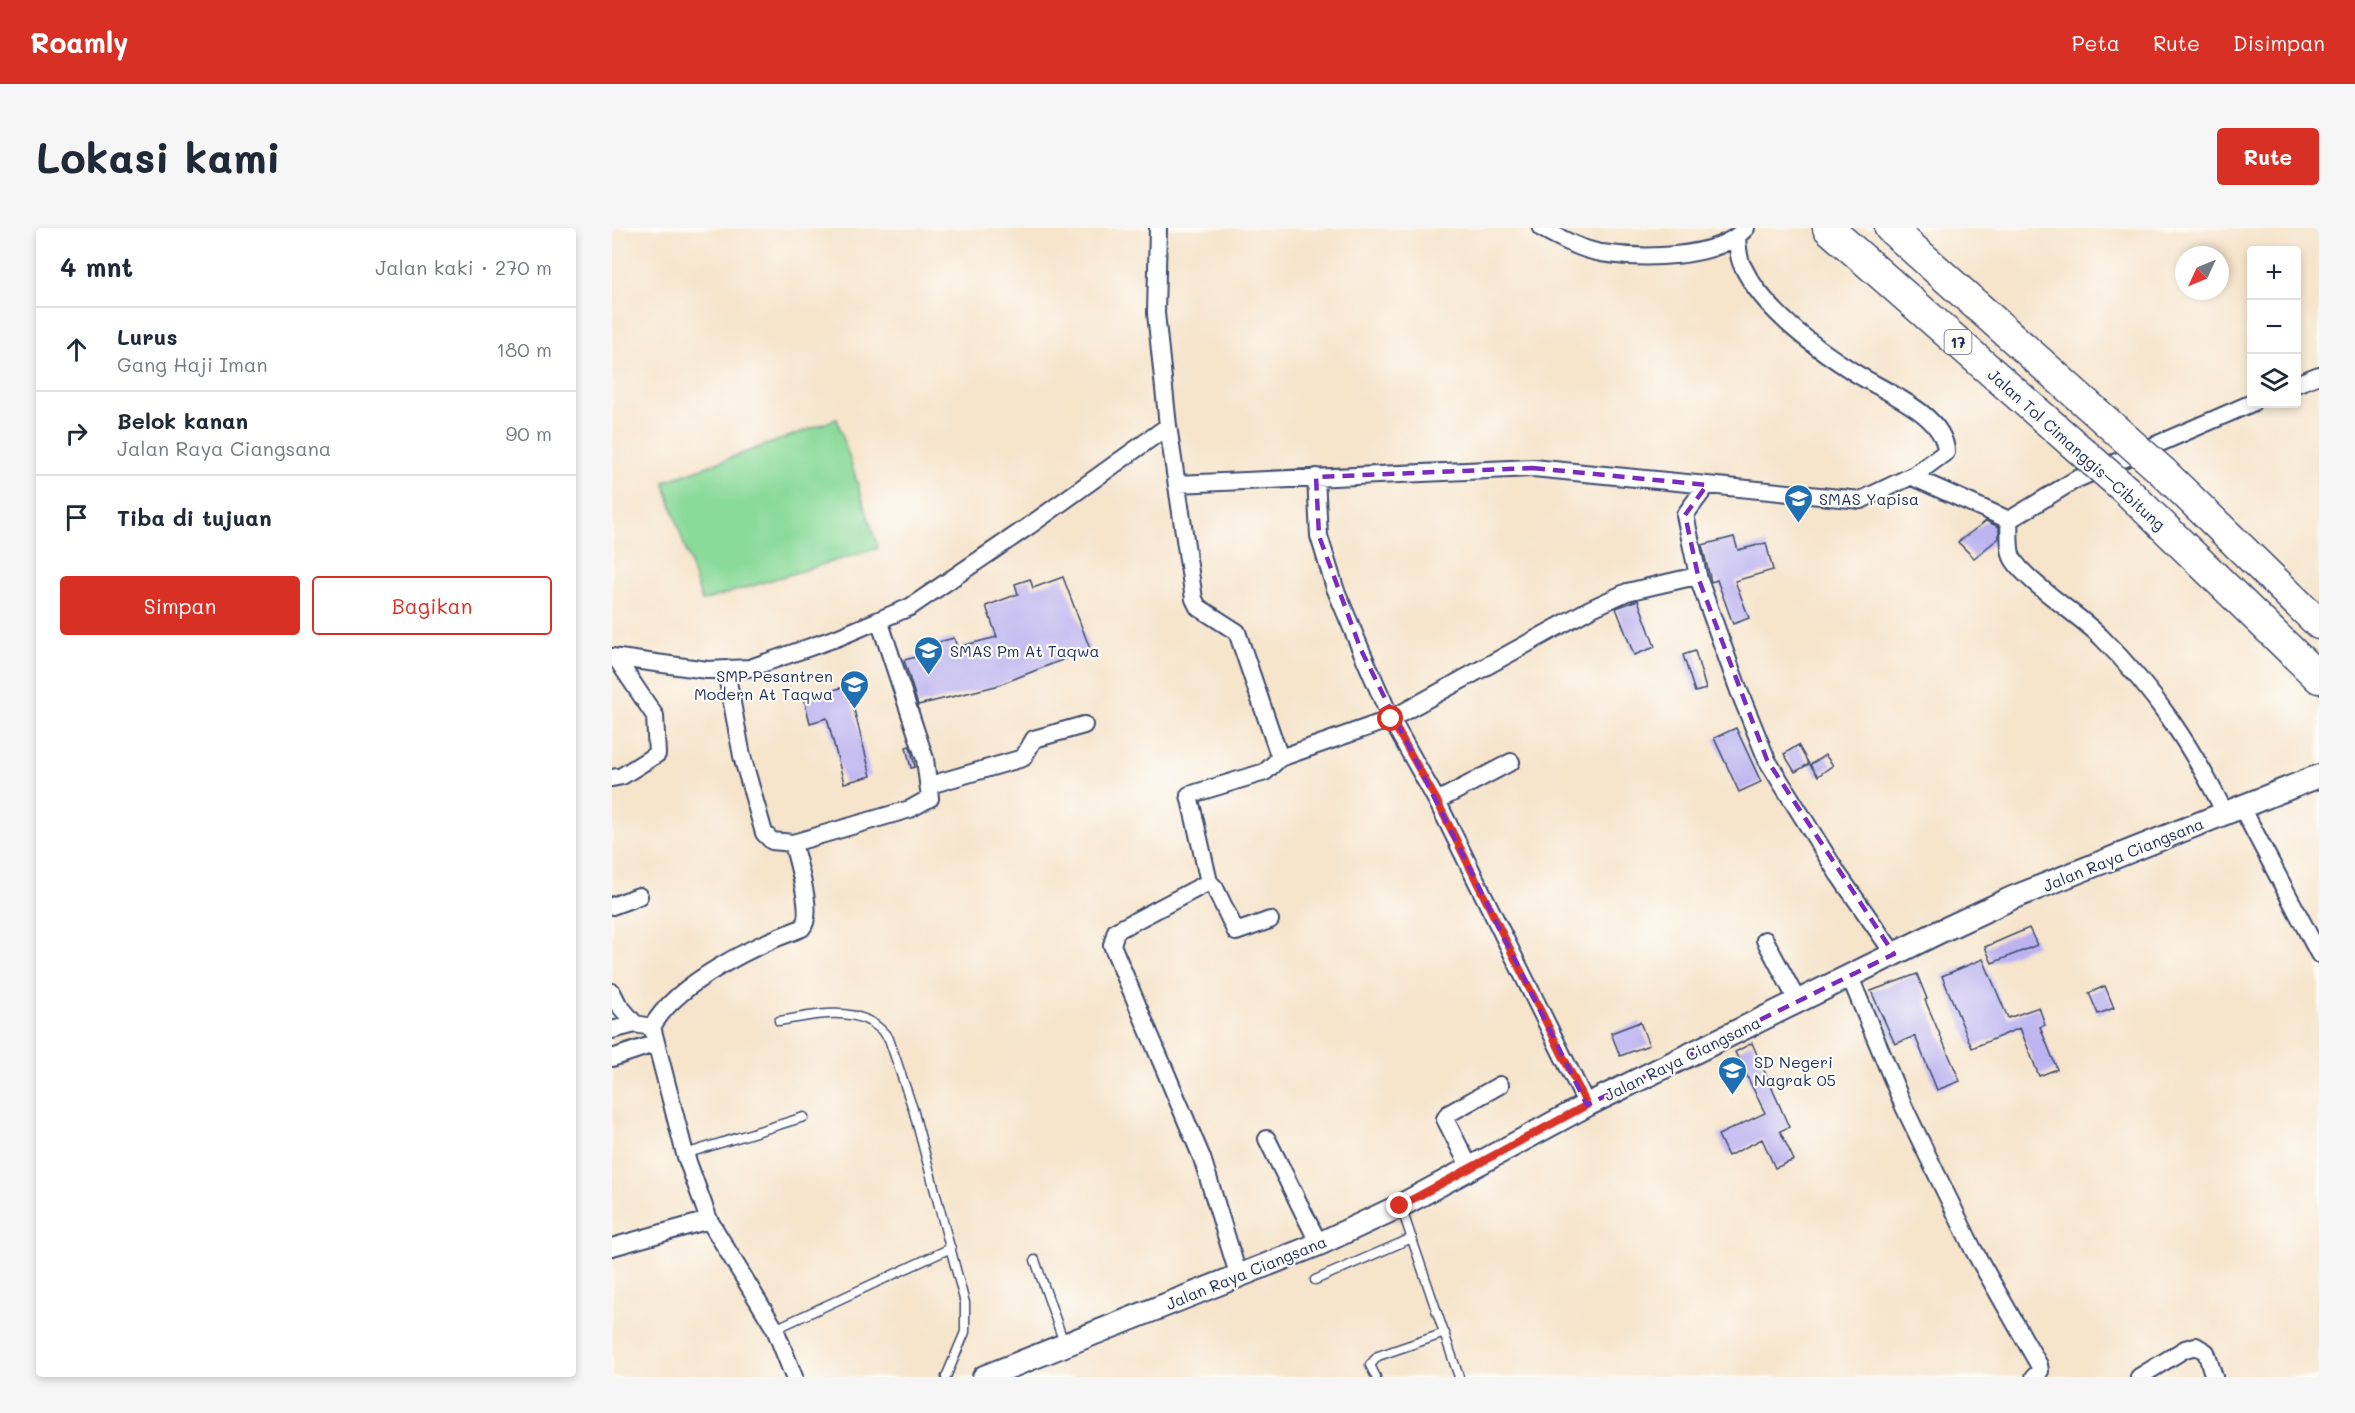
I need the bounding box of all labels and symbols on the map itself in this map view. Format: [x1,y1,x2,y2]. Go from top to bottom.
north arrow [2175,246,2229,300]
road number: 17 [1944,330,1972,354]
street label: Jalan Tol Cimanggis–Cibitung [1984,364,2170,534]
school or university icon: SMAS Yapisa [1782,482,1814,524]
place label: SMAS Yapisa [1819,488,1919,509]
school or university icon: SMAS Pm At Taqwa [913,634,945,676]
place label: SMAS Pm At Taqwa [950,640,1099,661]
place label: SMP Pesantren Modern At Taqwa [694,665,833,704]
school or university icon: SMP Pesantren Modern At Taqwa [838,668,870,710]
route start [1377,705,1403,731]
street label: Jalan Raya Ciangsana [2040,812,2206,896]
street label: Jalan Raya Ciangsana [1600,1011,1764,1105]
place label: SD Negeri Nagrak 05 [1754,1051,1836,1090]
school or university icon: SD Negeri Nagrak 05 [1717,1054,1749,1096]
route end [1386,1192,1412,1218]
street label: Jalan Raya Ciangsana [1163,1230,1329,1314]

